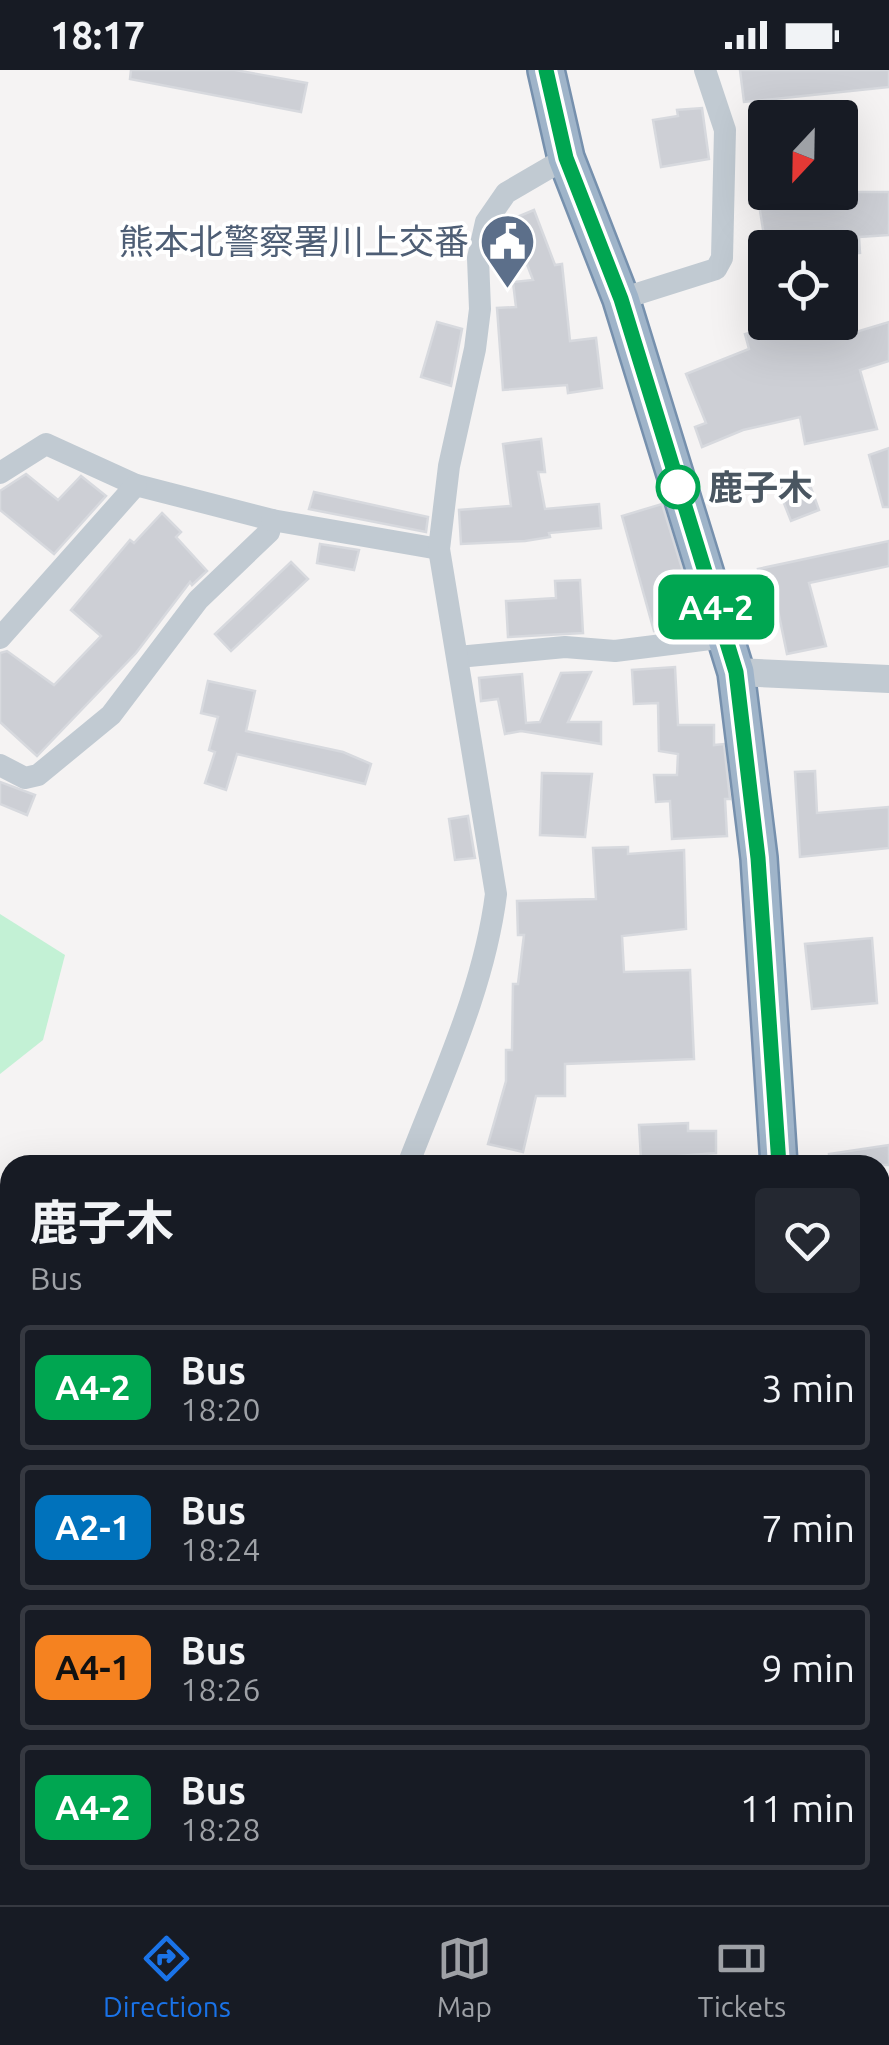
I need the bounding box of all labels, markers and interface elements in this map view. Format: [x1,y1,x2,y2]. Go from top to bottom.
text: 18:17 [50,14,145,56]
north arrow [748,100,858,210]
map controls [748,100,858,340]
public building icon: 熊本北警察署川上交番 [478,211,538,290]
place label: 熊本北警察署川上交番 [119,221,469,261]
button: locate [748,230,858,340]
marker: 鹿子木 [657,466,699,508]
place label: 鹿子木 [708,467,813,507]
line badge: A4-2 [646,574,786,640]
text: A4-2 [678,587,754,627]
button: heart [755,1188,860,1293]
text: 鹿子木 [30,1195,174,1249]
text: Bus [30,1260,82,1296]
text: Bus [181,1349,246,1391]
text: A4-2 [55,1367,131,1407]
text: 3 min [761,1367,855,1409]
text: 18:20 [181,1391,261,1427]
text: Bus [181,1489,246,1531]
text: A2-1 [55,1507,131,1547]
text: 7 min [761,1507,855,1549]
text: 18:24 [181,1531,261,1567]
text: Bus [181,1629,246,1671]
text: A4-1 [55,1647,131,1687]
text: 9 min [761,1647,855,1689]
text: 18:26 [181,1671,261,1707]
text: Bus [181,1769,246,1811]
text: A4-2 [55,1787,131,1827]
text: 11 min [740,1787,855,1829]
text: 18:28 [181,1811,261,1847]
tab: Directions [103,1931,231,2022]
tab: Map [437,1931,492,2022]
tab: Tickets [698,1931,786,2022]

